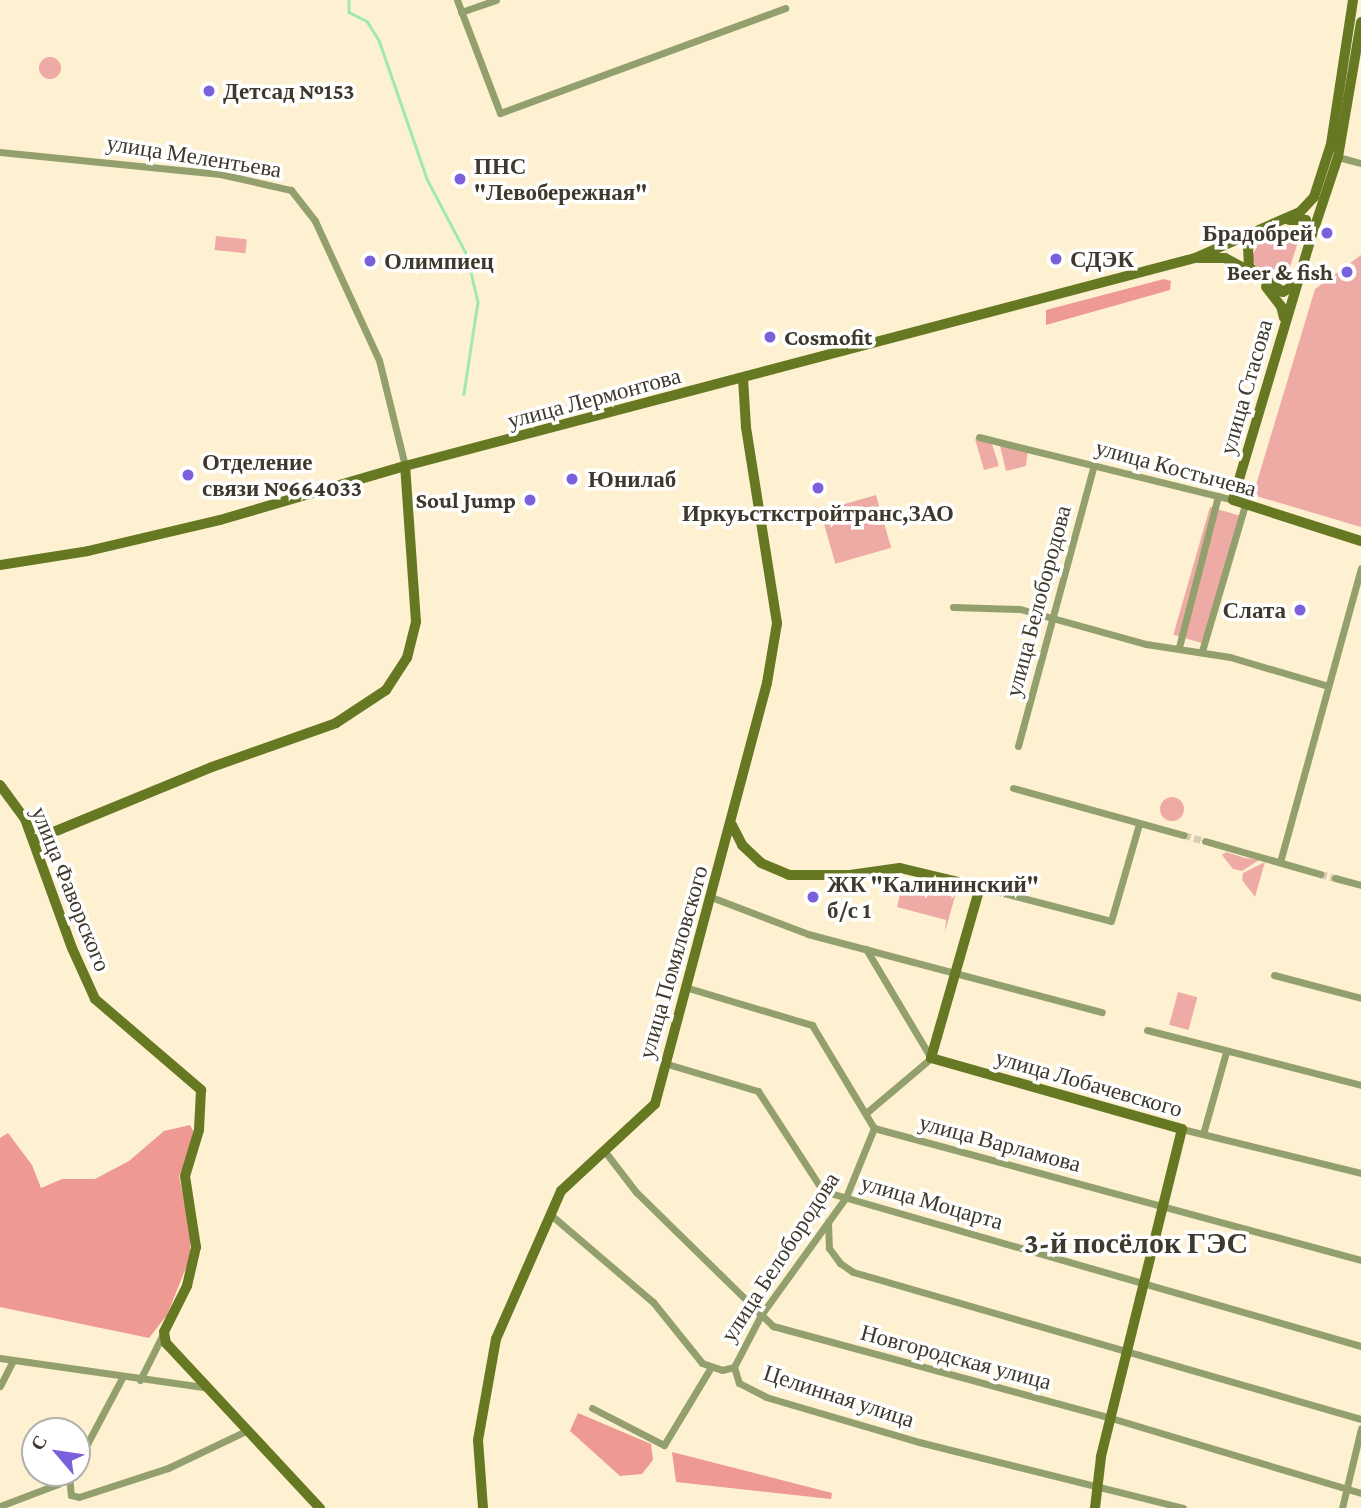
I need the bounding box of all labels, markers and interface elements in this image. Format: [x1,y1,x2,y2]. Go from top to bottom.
place label: Детсад №153 [223,77,354,105]
marker: Детсад №153 [201,83,217,99]
street label: улица Мелентьева [104,129,284,183]
place label: ПНС "Левобережная" [474,152,647,206]
marker: ПНС "Левобережная" [452,171,468,187]
place label: Брадобрей [1203,219,1313,247]
marker: Брадобрей [1319,225,1335,241]
place label: СДЭК [1070,245,1134,273]
place label: Олимпиец [384,247,494,275]
marker: СДЭК [1048,251,1064,267]
marker: Олимпиец [362,253,378,269]
place label: Beer & fish [1227,258,1333,286]
marker: Beer & fish [1339,264,1355,280]
street label: улица Стасова [1214,316,1278,458]
place label: Cosmofit [784,323,872,351]
marker: Cosmofit [762,329,778,345]
street label: улица Лермонтова [504,362,684,434]
street label: улица Костычева [1092,433,1260,503]
place label: Отделение связи №664033 [202,448,362,502]
place label: Юнилаб [588,465,676,493]
marker: Отделение связи №664033 [180,467,196,483]
marker: Юнилаб [562,469,582,489]
marker: Иркуьсткстройтранс,ЗАО [810,480,826,496]
place label: Soul Jump [416,486,516,514]
marker: Soul Jump [522,492,538,508]
place label: Иркуьсткстройтранс,ЗАО [682,499,954,527]
street label: улица Белобородова [999,502,1077,700]
place label: Слата [1223,596,1286,624]
marker: Слата [1292,602,1308,618]
street label: улица Фаворского [25,803,117,975]
street label: улица Помяловского [632,862,714,1062]
place label: ЖК "Калининский" б/с 1 [827,870,1039,924]
marker: ЖК "Калининский" б/с 1 [805,889,821,905]
street label: улица Лобачевского [992,1043,1186,1123]
street label: улица Варламова [916,1108,1084,1178]
street label: улица Белобородова [715,1167,845,1347]
street label: улица Моцарта [858,1169,1006,1235]
district label: 3-й посёлок ГЭС [1024,1225,1248,1261]
street label: Новгородская улица [858,1318,1054,1396]
street label: Целинная улица [760,1359,918,1433]
north arrow [21,1417,91,1487]
text: С [26,1431,51,1454]

